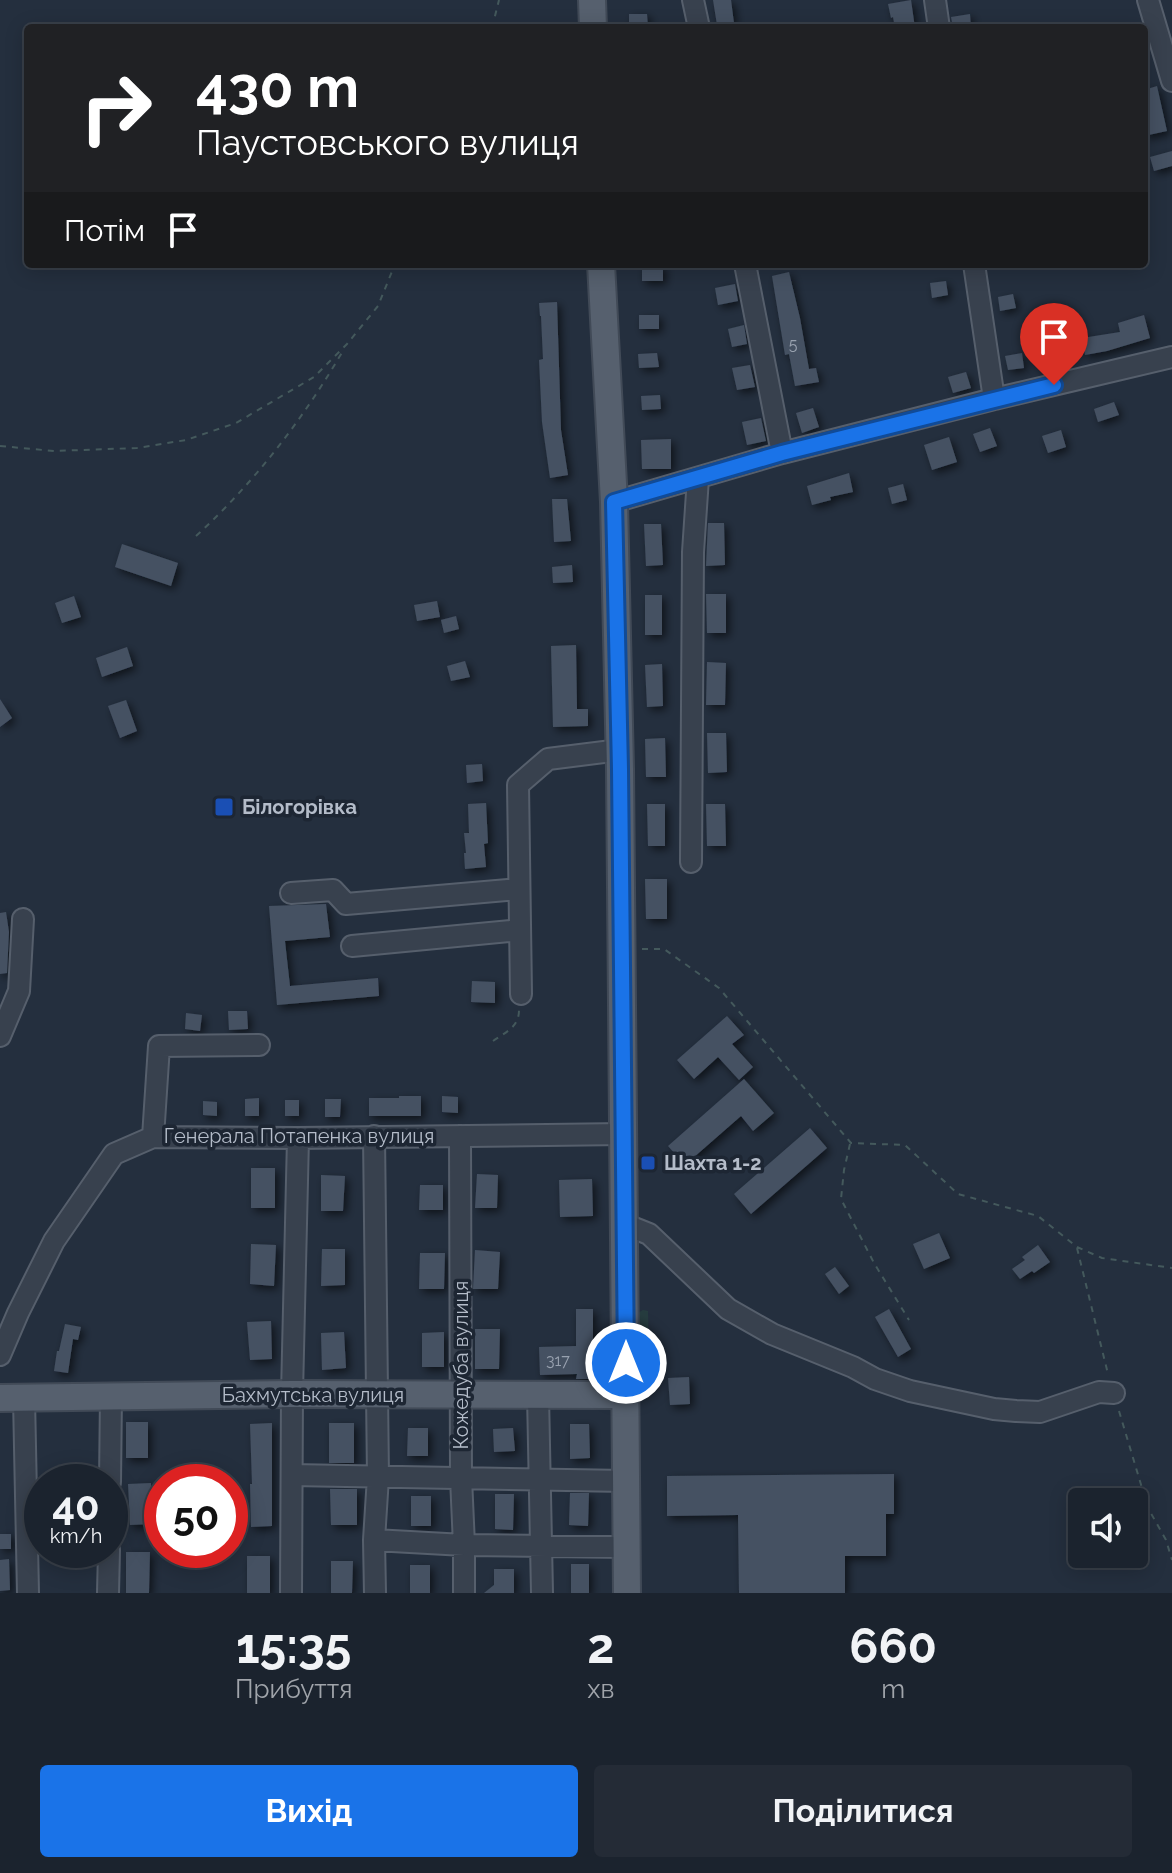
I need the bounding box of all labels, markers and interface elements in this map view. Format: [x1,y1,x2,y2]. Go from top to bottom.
text: 430 m [196,54,359,120]
icon: right [64,56,168,160]
text: Паустовського вулиця [196,121,579,163]
icon: arrive [161,208,205,252]
text: Потім [64,213,145,248]
pin [1020,303,1088,385]
icon: arrive [1032,315,1076,359]
house number: 5 [789,335,798,354]
place label: Білогорівка [242,795,357,819]
marker: Білогорівка [213,796,235,818]
street label: Генерала Потапенка вулиця [164,1124,434,1148]
place label: Шахта 1-2 [664,1151,762,1175]
marker: Шахта 1-2 [639,1154,657,1172]
street label: Кожедуба вулиця [449,1281,473,1449]
position arrow [584,1321,668,1405]
house number: 317 [546,1351,570,1370]
street label: Бахмутська вулиця [222,1383,404,1407]
speed limit sign: 50 [144,1464,248,1568]
text: 40 [52,1482,100,1529]
map controls [1068,1488,1148,1568]
button: sound [1068,1488,1148,1568]
text: km/h [50,1524,102,1548]
text: 15:35 [236,1618,351,1674]
text: 2 [587,1618,614,1674]
text: 660 [849,1618,937,1674]
text: Прибуття [235,1674,352,1704]
text: хв [587,1674,614,1704]
text: m [881,1674,905,1704]
button: Вихід [40,1765,578,1857]
button: Поділитися [594,1765,1132,1857]

